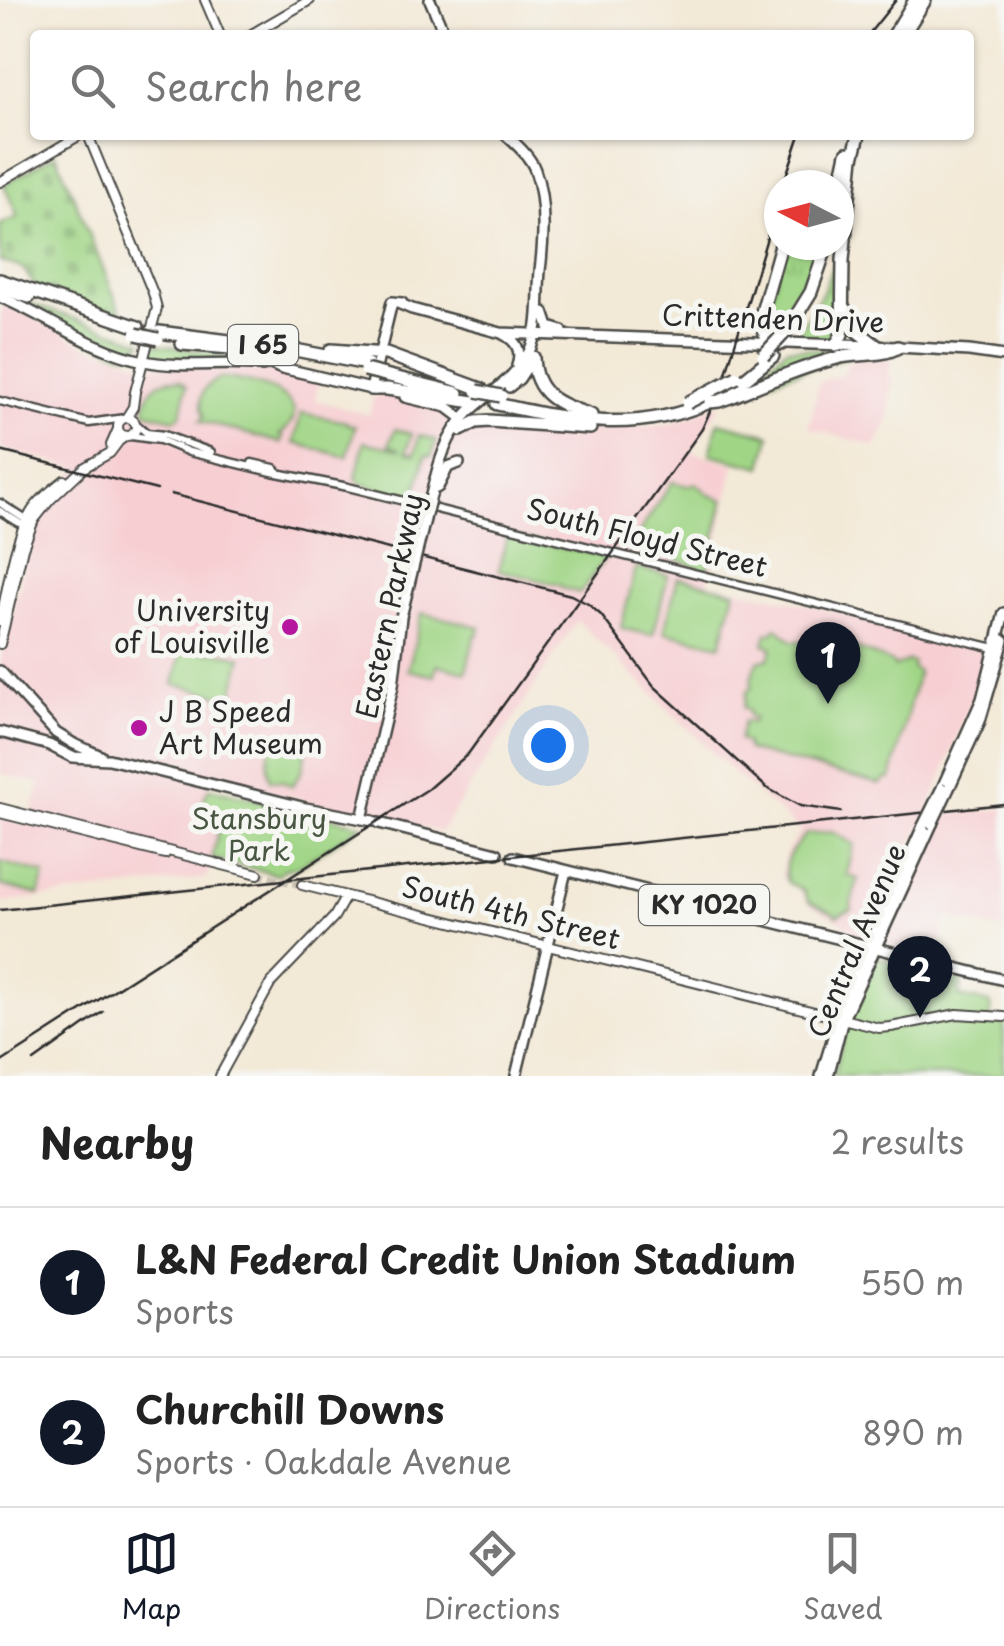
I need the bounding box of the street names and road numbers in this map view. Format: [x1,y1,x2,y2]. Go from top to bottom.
street label: Crittenden Drive [661,292,885,343]
road number: I 65 [228,325,298,365]
street label: South Floyd Street [523,486,772,587]
street label: Eastern Parkway [344,489,433,722]
street label: Central Avenue [795,837,916,1044]
street label: South 4th Street [398,864,625,959]
road number: KY 1020 [639,885,769,925]

